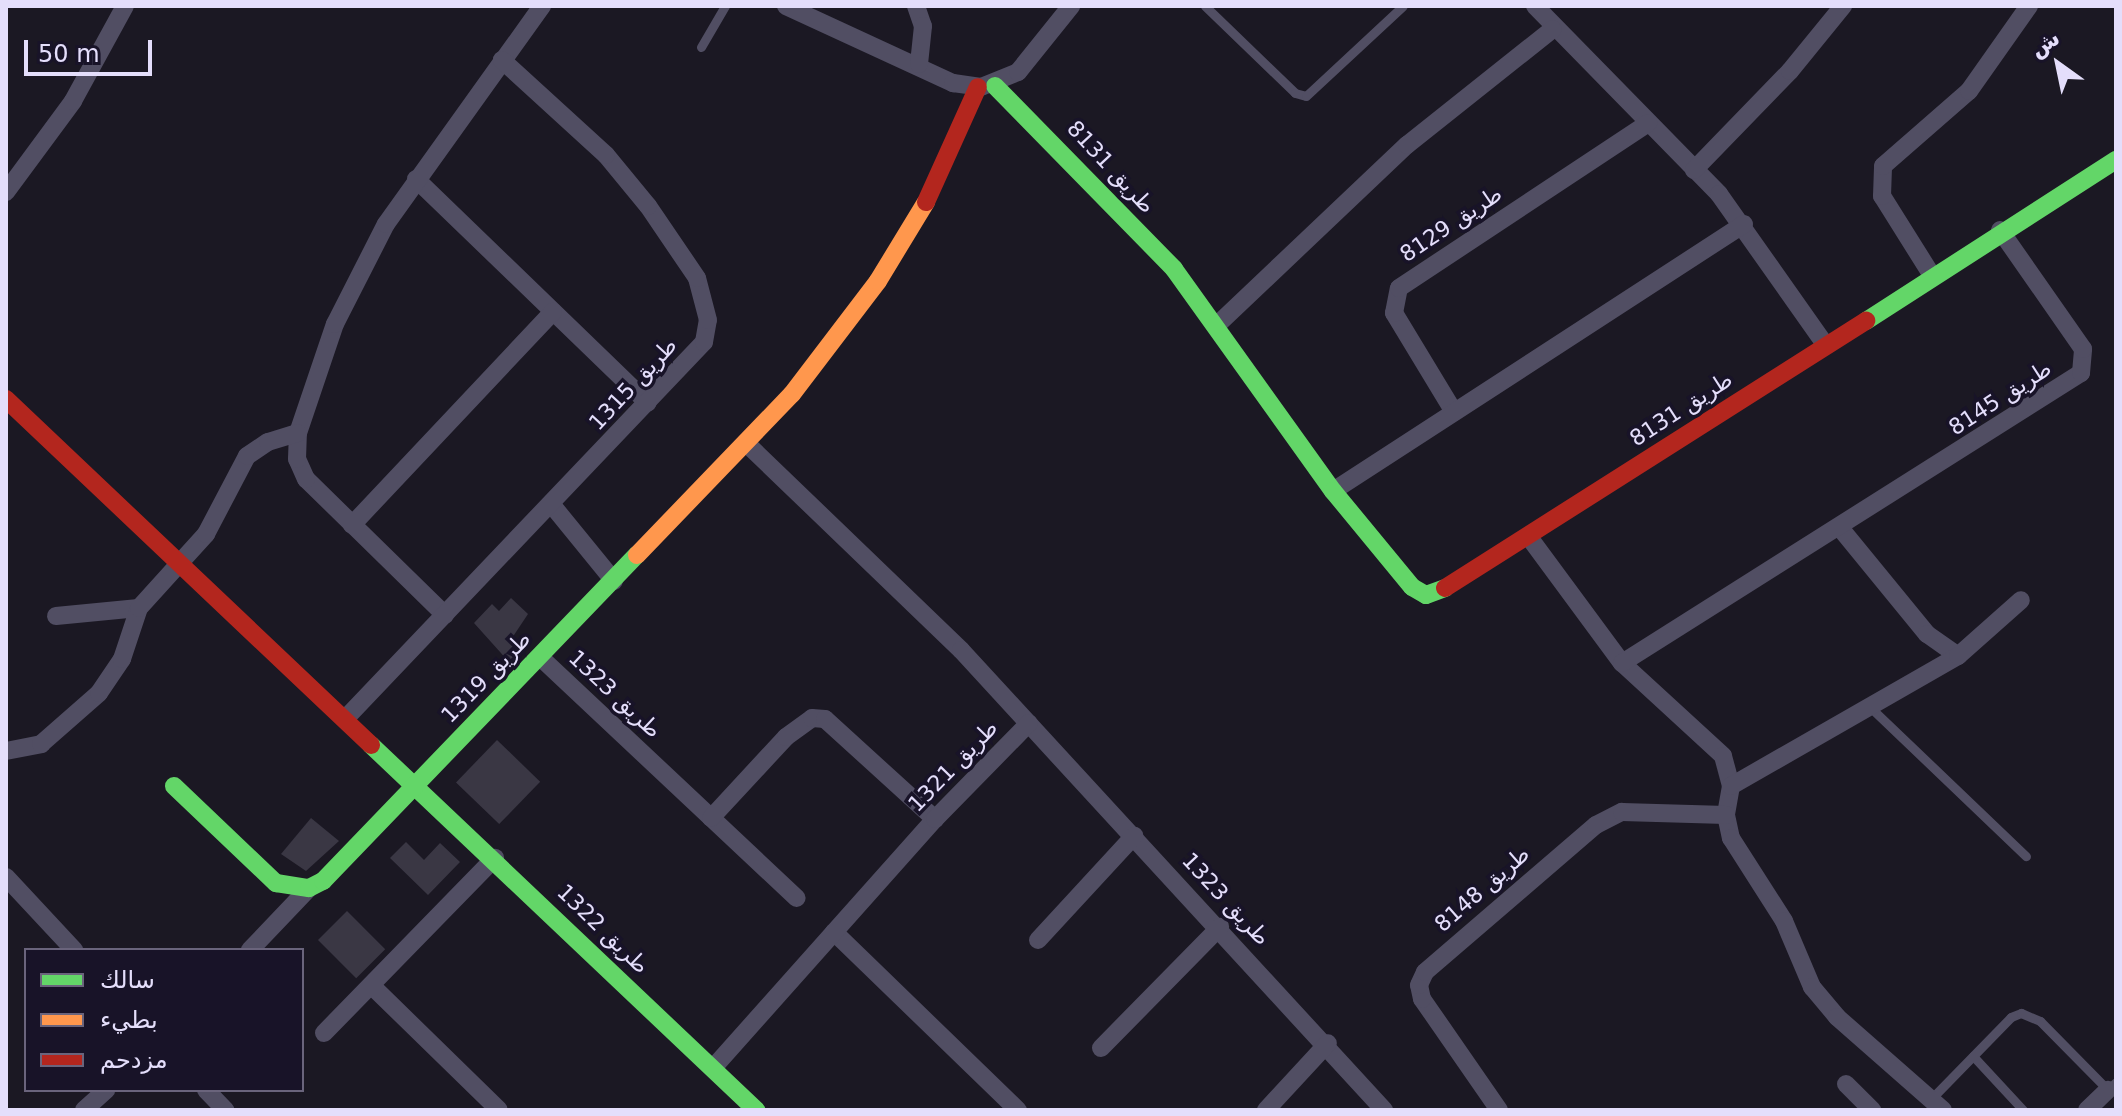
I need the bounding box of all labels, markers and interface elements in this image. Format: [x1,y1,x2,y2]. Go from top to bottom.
scale bar [28,24,156,74]
north arrow [2018,24,2098,104]
text: ش [2025,25,2064,62]
text: 50 m [38,40,100,68]
street label: طريق 8131 [1061,115,1161,219]
street label: طريق 8129 [1395,180,1507,268]
street label: طريق 1315 [583,332,683,436]
street label: طريق 8145 [1944,355,2056,441]
street label: طريق 8131 [1625,366,1737,452]
street label: طريق 1319 [436,626,536,728]
street label: طريق 1323 [563,644,667,744]
street label: طريق 1321 [903,715,1003,817]
street label: طريق 8148 [1429,841,1535,937]
street label: طريق 1323 [1176,847,1276,951]
street label: طريق 1322 [552,879,654,979]
legend [24,948,304,1092]
text: سالك [100,966,155,994]
text: بطيء [100,1006,158,1034]
text: مزدحم [100,1046,168,1074]

